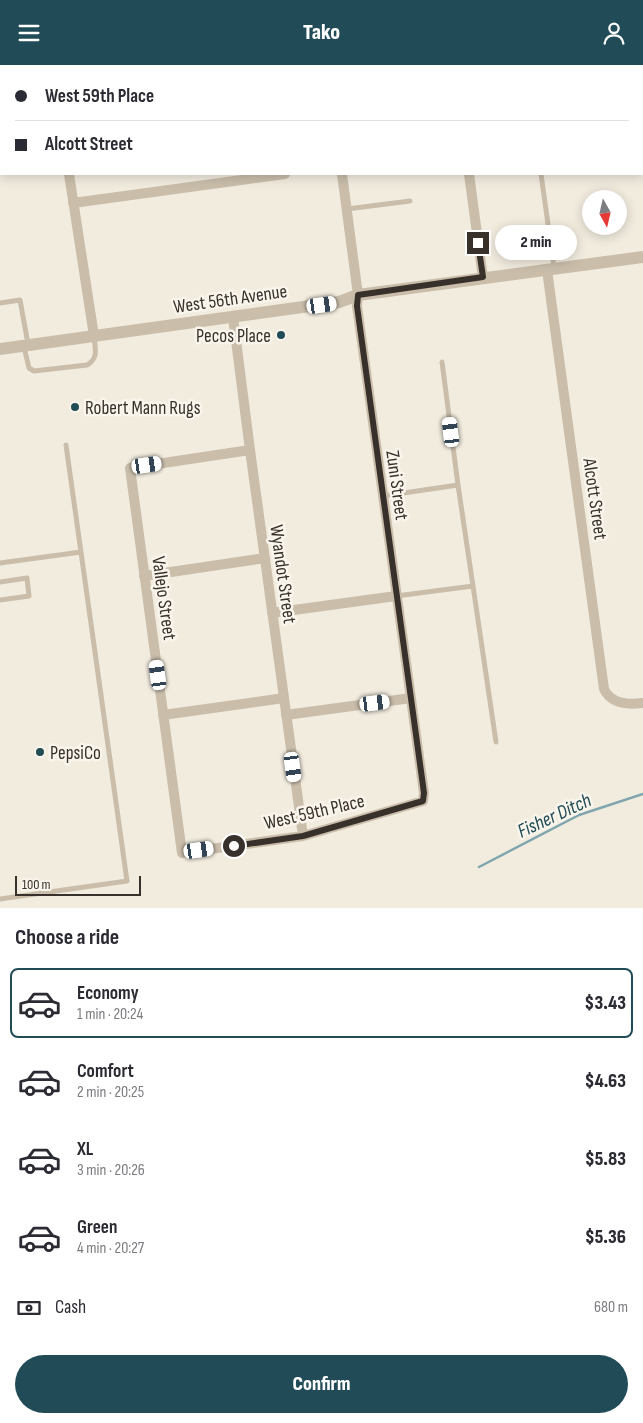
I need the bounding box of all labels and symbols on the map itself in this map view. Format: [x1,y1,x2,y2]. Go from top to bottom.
north arrow [582,190,628,235]
callout: 2 min [496,225,578,261]
route end [467,232,489,254]
street label: West 56th Avenue [172,280,289,319]
car [306,295,337,315]
place label: Pecos Place [196,325,271,348]
marker: Pecos Place [275,329,287,341]
place label: Robert Mann Rugs [85,397,201,420]
marker: Robert Mann Rugs [69,401,81,413]
car [441,416,460,448]
street label: Zuni Street [380,449,413,522]
car [131,455,162,475]
street label: Alcott Street [577,456,612,542]
street label: Wyandot Street [264,523,301,625]
street label: Vallejo Street [146,555,181,642]
car [148,659,167,691]
car [359,694,390,712]
place label: PepsiCo [50,742,101,765]
marker: PepsiCo [34,746,46,758]
car [283,751,302,783]
water label: Fisher Ditch [514,788,595,843]
street label: West 59th Place [262,790,367,835]
route start [223,835,245,857]
car [183,840,214,860]
scale bar [15,873,141,896]

